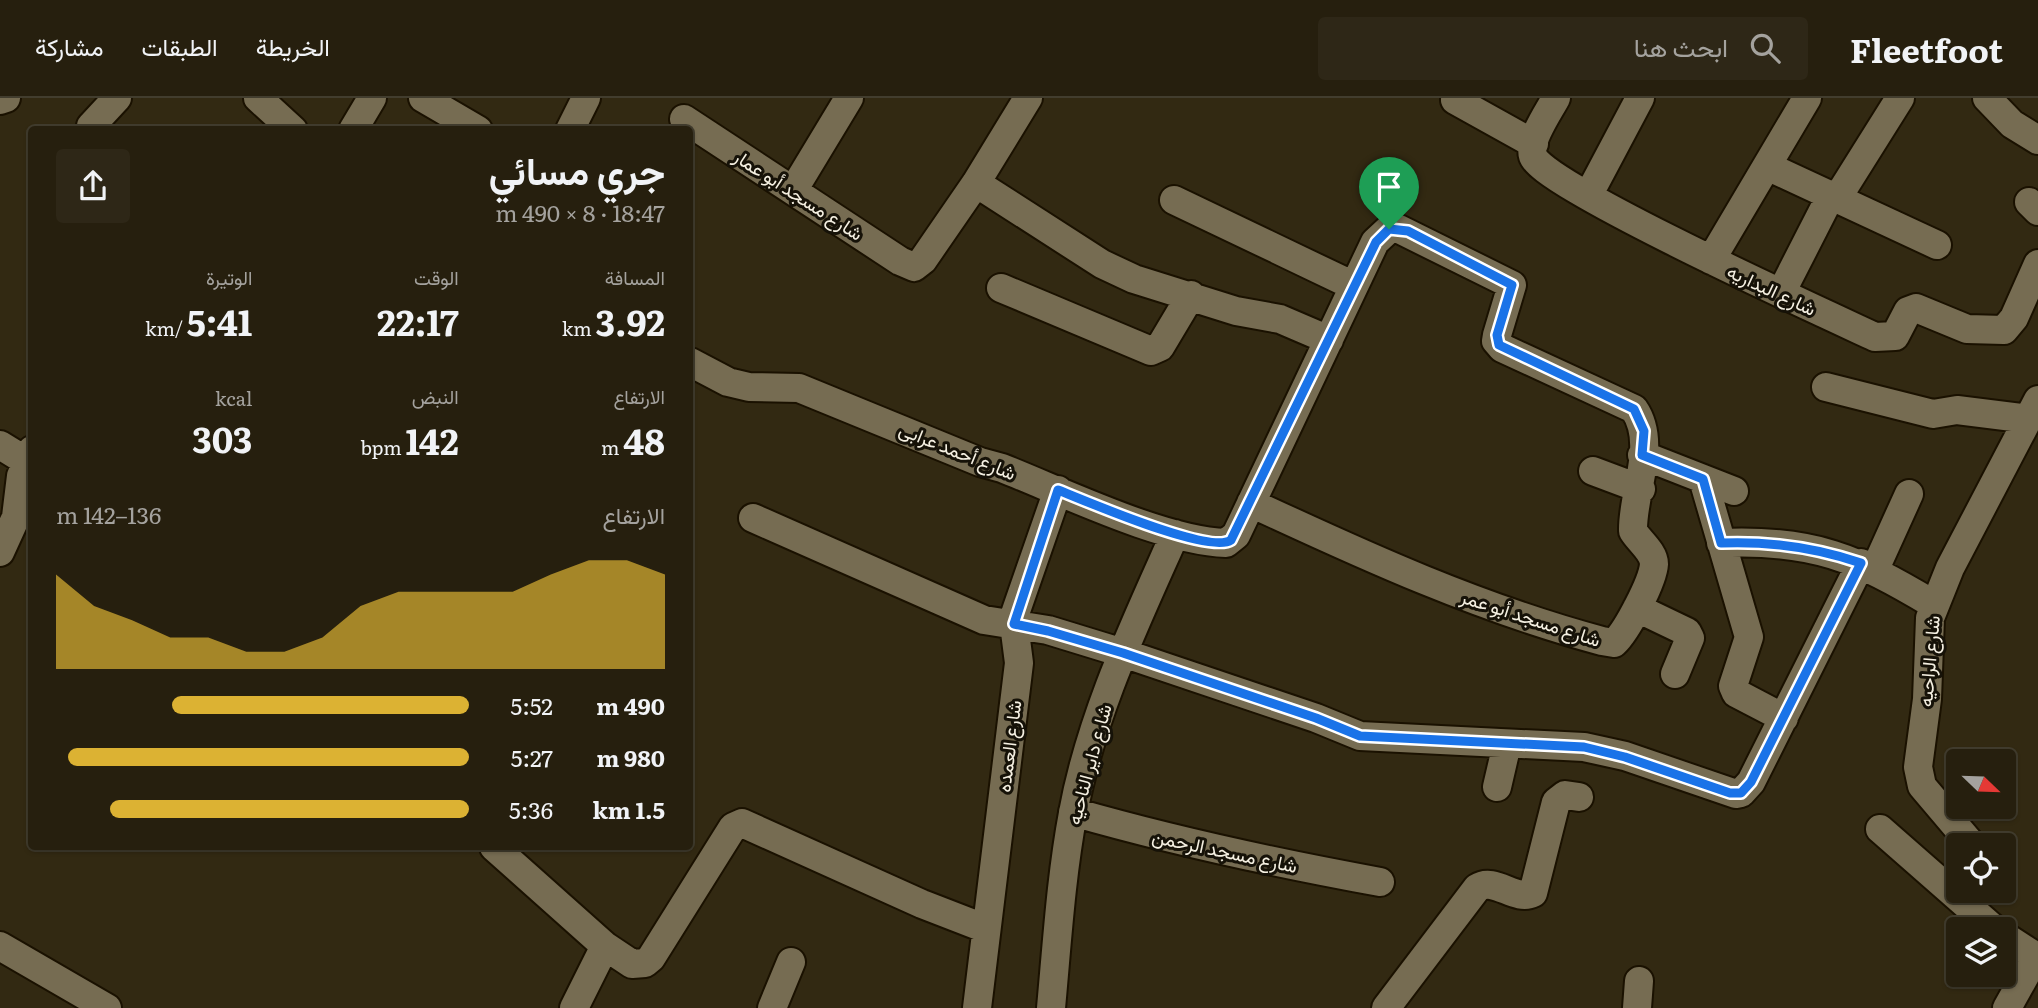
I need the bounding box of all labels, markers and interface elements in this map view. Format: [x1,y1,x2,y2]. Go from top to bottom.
search box [1318,17,1808,80]
text: Fleetfoot [1850,24,2003,73]
text: ابحث هنا [1634,26,1728,65]
text: مشاركة [35,28,103,63]
text: الطبقات [141,28,218,63]
text: الخريطة [256,28,330,63]
icon: search [1746,29,1784,67]
text: جري مسائي [489,140,665,197]
street label: شارع مسجد أبو عمار [728,141,869,246]
button: share [56,149,130,223]
pin [1359,157,1419,229]
icon: arrive [1370,168,1408,206]
text: 18:47 · 8 × 490 m [495,195,665,229]
street label: شارع البداريه [1723,256,1821,322]
text: الوتيرة [206,263,252,291]
text: الوقت [414,263,459,291]
text: المسافة [605,263,665,291]
text: 5:41 [187,295,252,347]
text: 22:17 [377,295,459,347]
text: 3.92 [596,295,665,347]
text: /km [145,314,187,342]
text: km [562,314,596,342]
text: النبض [412,382,459,410]
text: الارتفاع [613,382,665,410]
text: kcal [215,384,252,412]
text: 303 [192,412,252,464]
text: 142 [406,414,459,466]
text: 48 [623,414,665,466]
street label: شارع أحمد عرابى [895,414,1021,486]
text: bpm [360,433,406,461]
text: m [601,433,623,461]
text: 136–142 m [56,497,161,531]
text: الارتفاع [603,497,665,531]
street label: شارع مسجد أبو عمر [1457,581,1604,653]
street label: شارع الراحيه [1910,614,1946,708]
text: 5:52 [511,688,553,722]
text: 490 m [596,688,665,722]
street label: شارع العمده [988,698,1028,794]
street label: شارع داير الناحيه [1058,701,1118,827]
text: 5:27 [511,740,553,774]
text: 980 m [596,740,665,774]
north arrow [1946,749,2016,819]
map controls [1946,749,2016,987]
text: 5:36 [509,792,553,826]
text: 1.5 km [592,792,665,826]
street label: شارع مسجد الرحمن [1150,821,1300,879]
button: locate [1946,833,2016,903]
button: layers [1946,917,2016,987]

